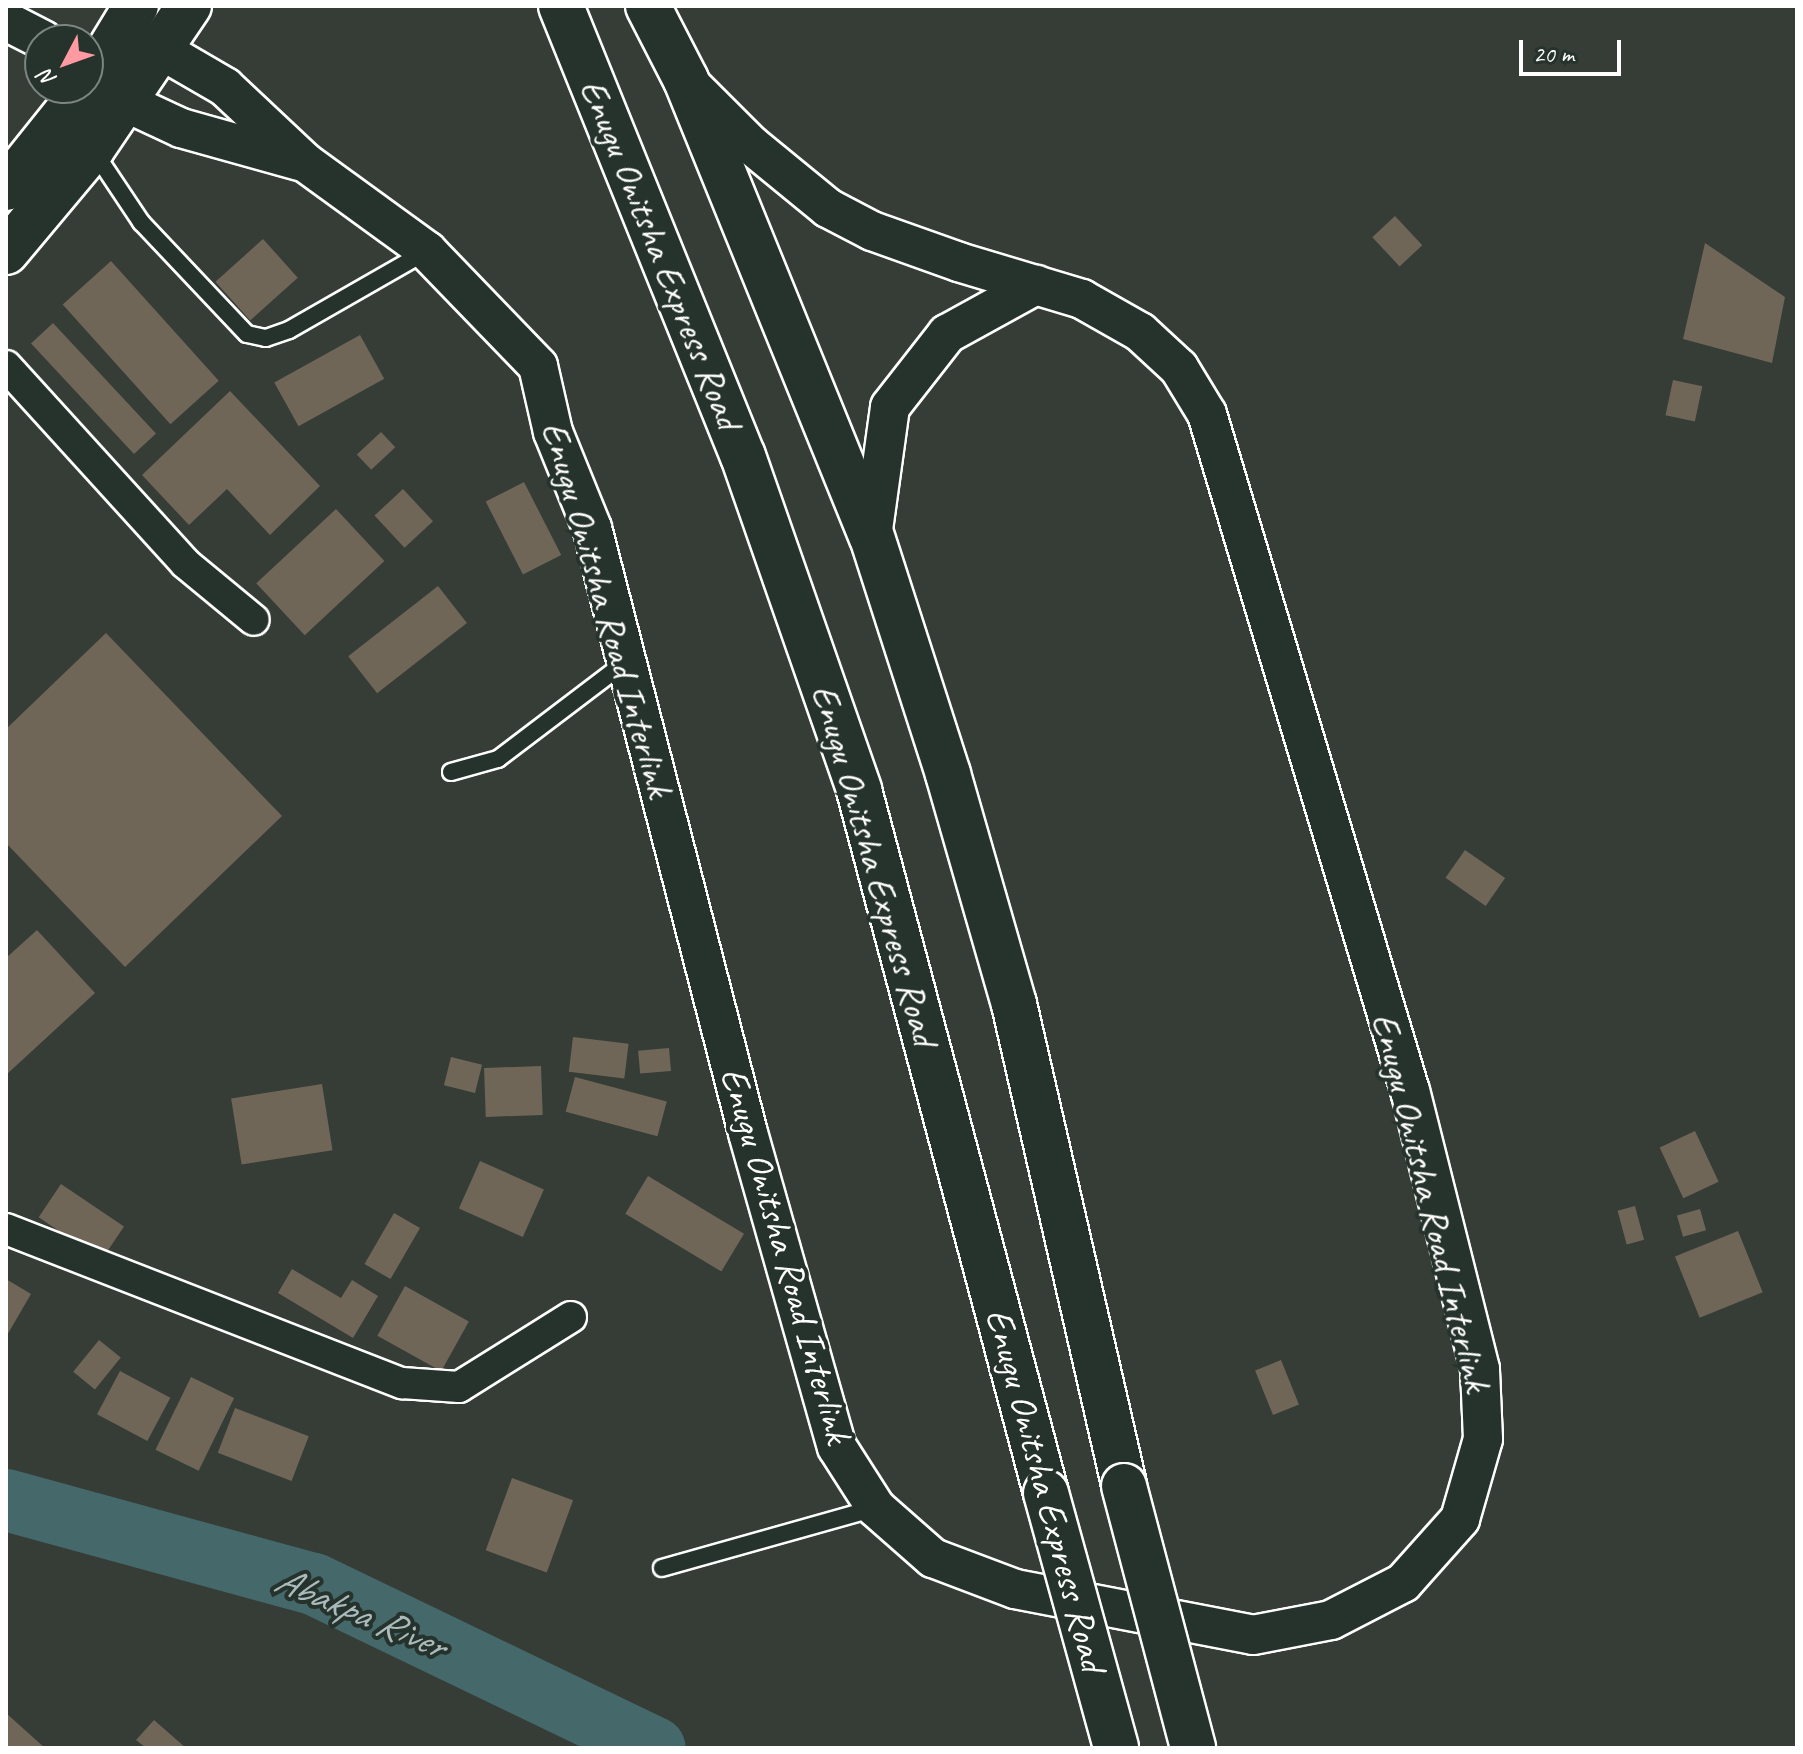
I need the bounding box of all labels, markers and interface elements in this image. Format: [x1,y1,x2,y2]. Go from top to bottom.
north arrow [24,24,104,104]
scale bar [1523,24,1625,74]
text: 20 m [1533,39,1574,69]
text: N [32,64,62,93]
street label: Enugu Onitsha Express Road [570,74,752,434]
street label: Enugu Onitsha Road Interlink [532,417,682,801]
street label: Enugu Onitsha Express Road [802,680,948,1050]
street label: Enugu Onitsha Road Interlink [1362,1009,1500,1395]
street label: Enugu Onitsha Road Interlink [711,1063,861,1447]
street label: Enugu Onitsha Express Road [976,1305,1116,1675]
water label: Abakpa River [268,1555,452,1669]

